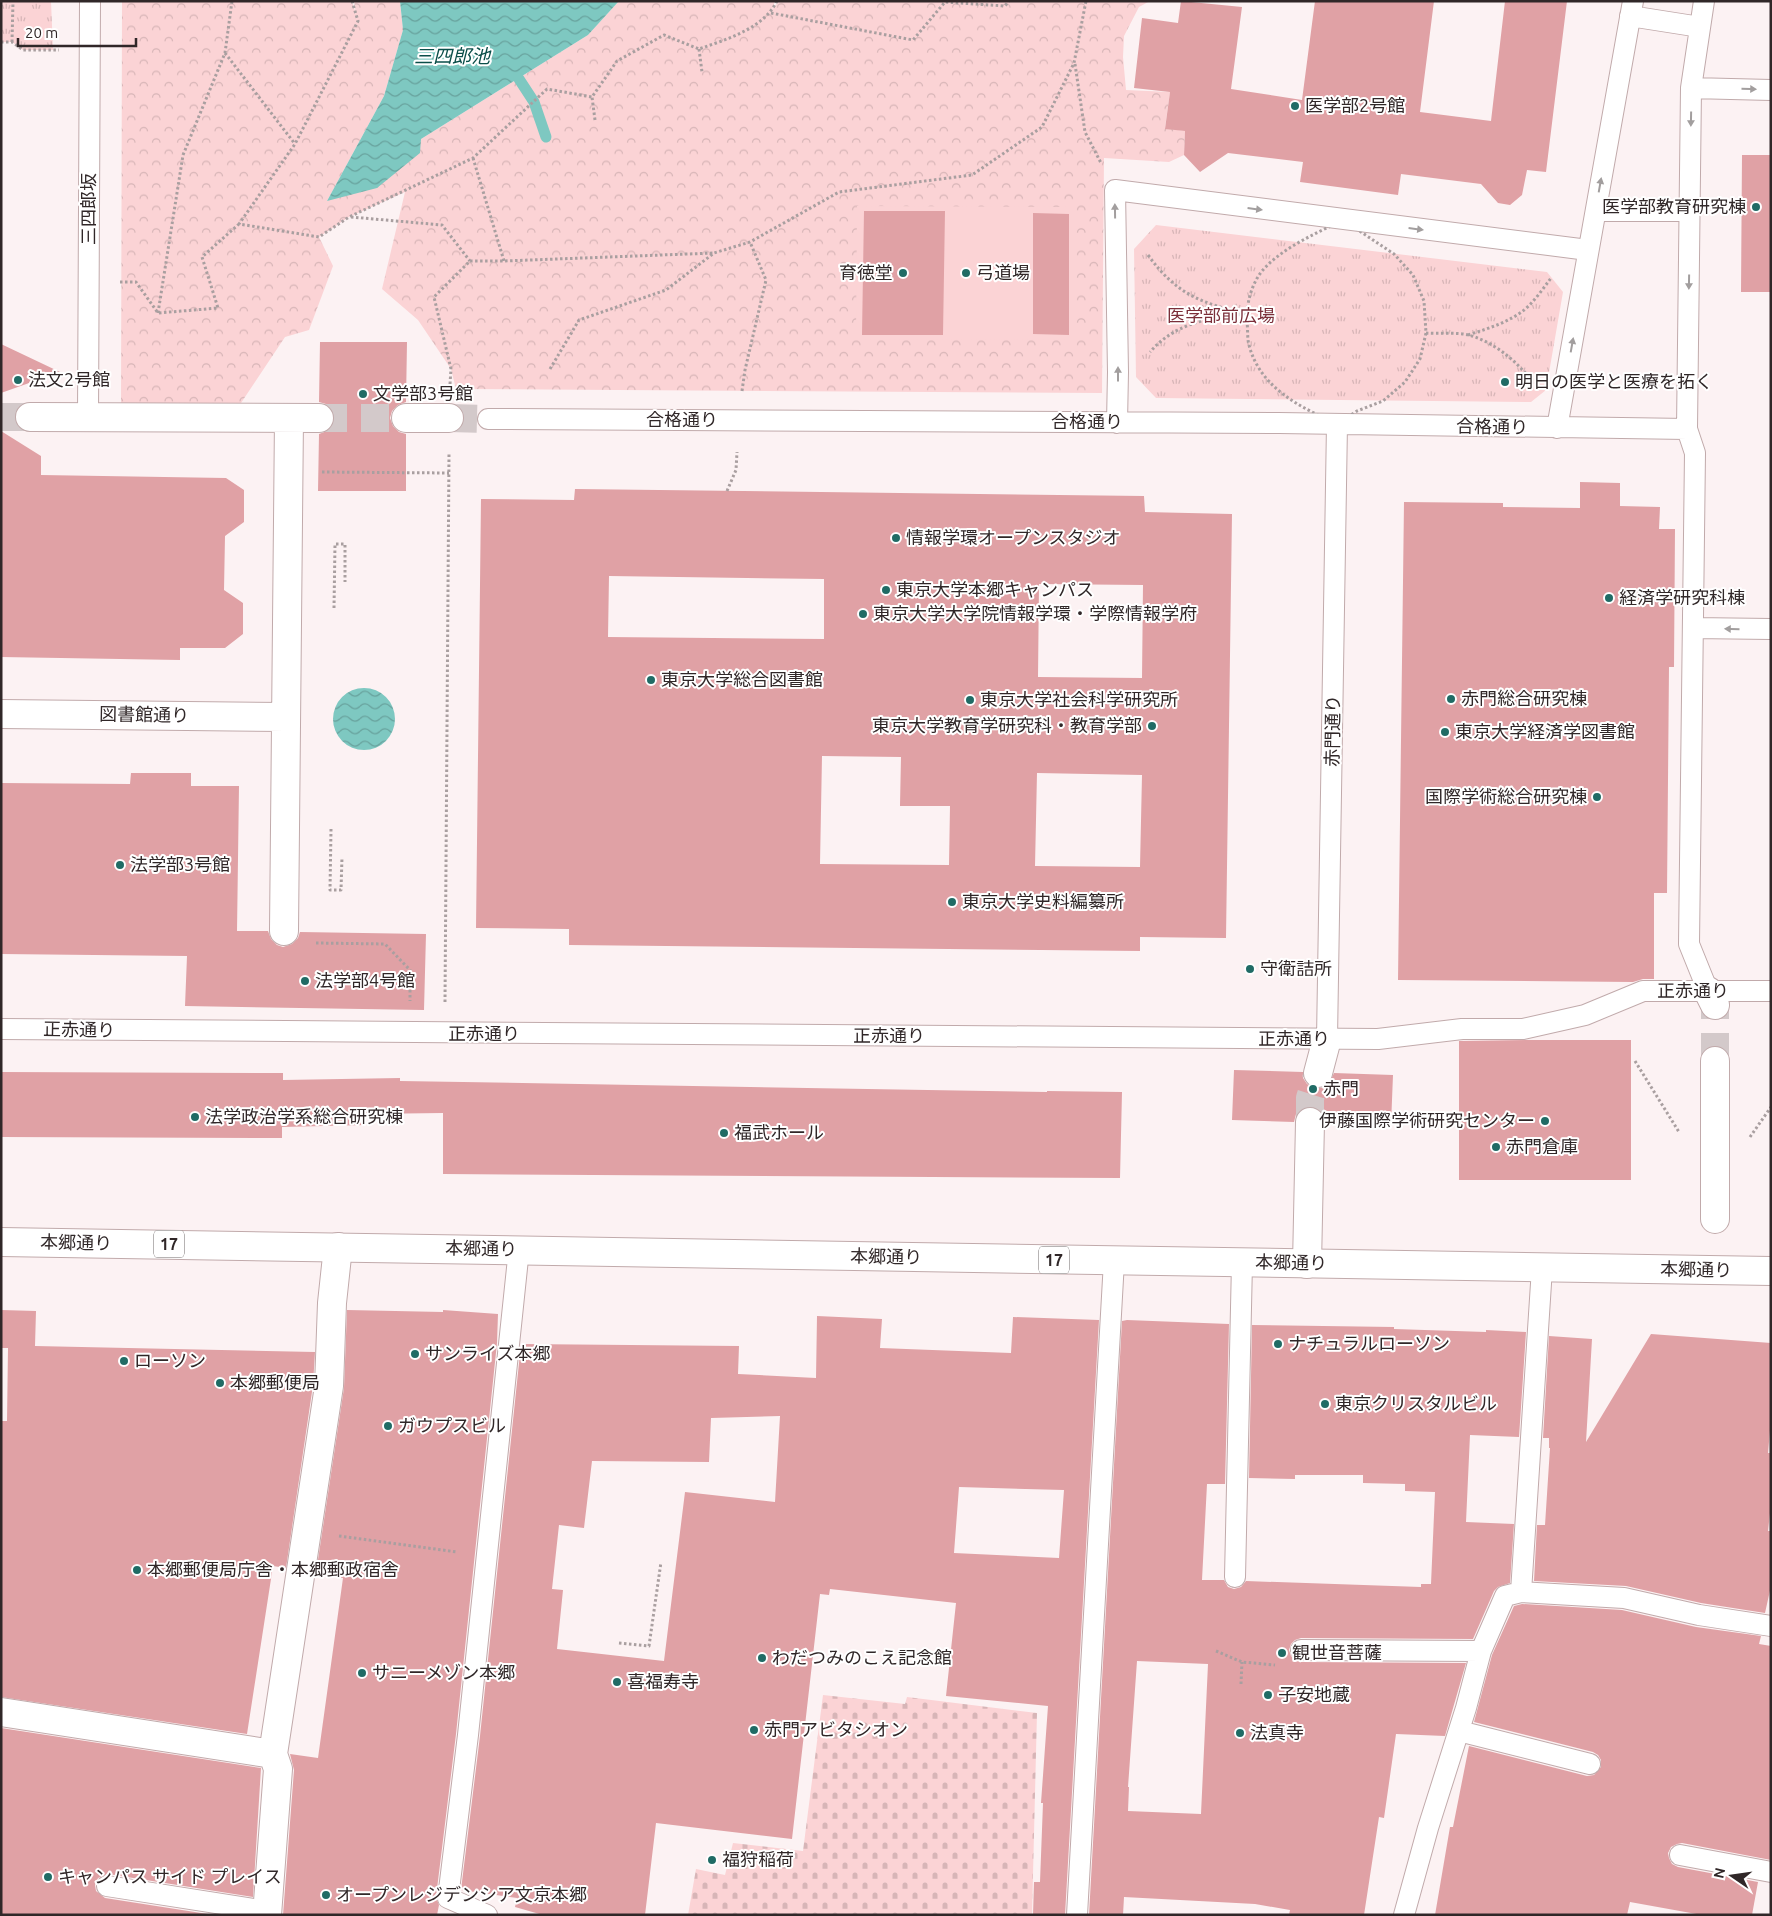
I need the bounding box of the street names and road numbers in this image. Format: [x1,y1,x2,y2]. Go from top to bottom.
street label: 三四郎坂 [78,173,98,245]
street label: 合格通り [646,409,718,429]
street label: 合格通り [1051,411,1123,431]
street label: 合格通り [1456,415,1528,437]
street label: 赤門通り [1321,695,1343,767]
street label: 図書館通り [99,703,189,725]
street label: 正赤通り [1657,980,1729,1000]
street label: 正赤通り [43,1018,115,1040]
street label: 正赤通り [448,1023,520,1043]
street label: 正赤通り [853,1025,925,1045]
street label: 正赤通り [1258,1028,1330,1048]
road number: 17 [154,1230,184,1258]
street label: 本郷通り [40,1231,112,1253]
street label: 本郷通り [445,1237,517,1259]
street label: 本郷通り [850,1245,922,1267]
road number: 17 [1039,1246,1069,1274]
street label: 本郷通り [1255,1251,1327,1273]
street label: 本郷通り [1660,1258,1732,1280]

